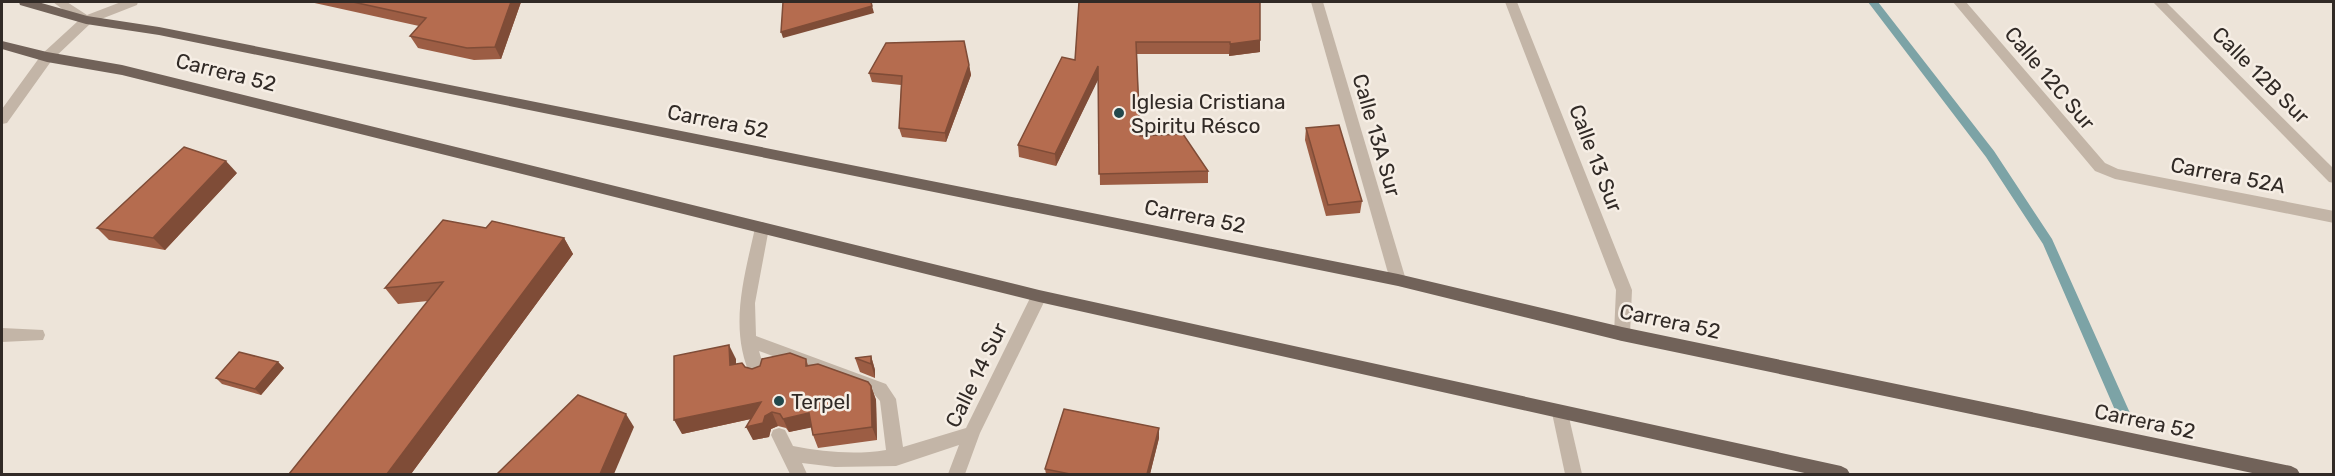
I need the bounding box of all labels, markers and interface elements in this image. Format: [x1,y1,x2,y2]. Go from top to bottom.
street label: Calle 12C Sur [2000,21,2100,135]
street label: Calle 12B Sur [2207,21,2315,129]
street label: Carrera 52 [173,47,279,97]
street label: Calle 13A Sur [1348,71,1406,199]
place label: Iglesia Cristiana Spiritu Résco [1131,89,1286,138]
street label: Carrera 52 [665,99,771,143]
street label: Calle 13 Sur [1564,101,1628,215]
marker: Iglesia Cristiana Spiritu Résco [1112,106,1126,120]
street label: Carrera 52A [2168,152,2288,198]
street label: Carrera 52 [1142,194,1248,238]
street label: Carrera 52 [1617,298,1723,344]
street label: Calle 14 Sur [940,318,1012,432]
place label: Terpel [791,389,850,414]
marker: Terpel [772,394,786,408]
street label: Carrera 52 [2092,398,2198,444]

